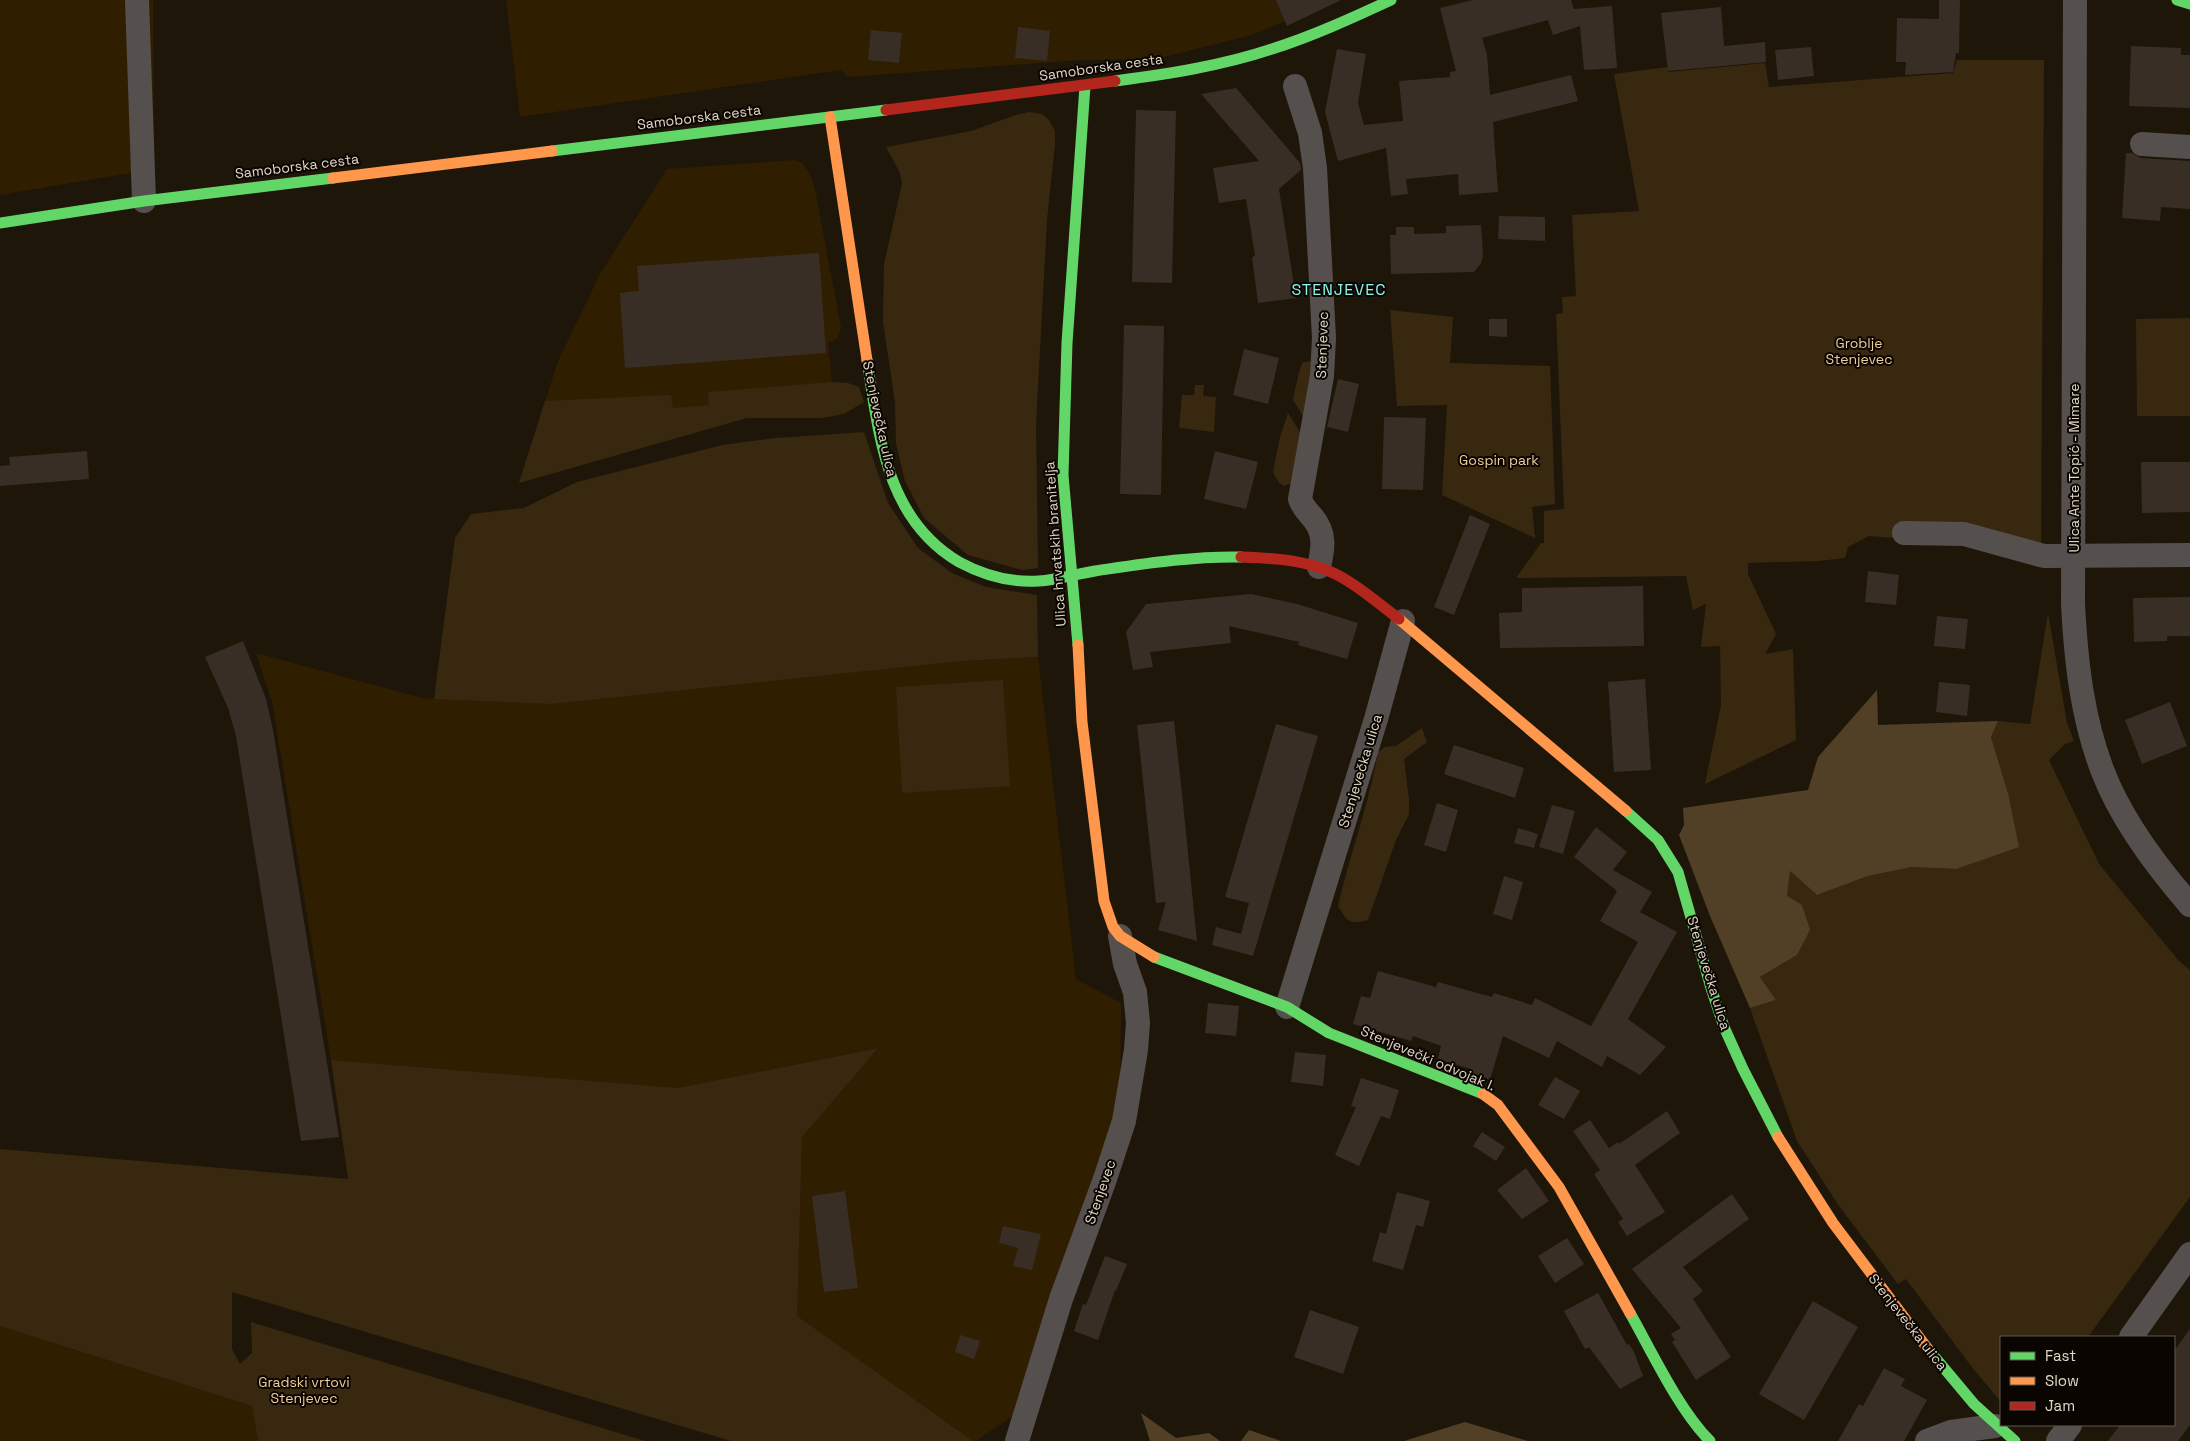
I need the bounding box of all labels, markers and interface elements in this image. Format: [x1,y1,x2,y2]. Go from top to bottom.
street label: Samoborska cesta [1038,49,1164,85]
street label: Samoborska cesta [636,100,762,134]
street label: Samoborska cesta [234,149,360,183]
district label: STENJEVEC [1291,279,1387,300]
street label: Stenjevec [1312,311,1332,379]
park label: Groblje Stenjevec [1825,334,1893,368]
street label: Stenjevečka ulica [859,359,901,479]
street label: Ulica Ante Topić - Mimare [2065,384,2083,552]
park label: Gospin park [1459,451,1539,469]
street label: Ulica hrvatskih branitelja [1040,461,1070,627]
street label: Stenjevečka ulica [1334,712,1386,830]
street label: Stenjevečka ulica [1683,914,1735,1032]
street label: Stenjevečki odvojak I. [1358,1021,1498,1095]
street label: Stenjevec [1081,1157,1119,1227]
street label: Stenjevečka ulica [1865,1270,1951,1374]
legend [2000,1336,2175,1426]
text: Fast [2045,1346,2076,1365]
text: Slow [2045,1371,2079,1390]
park label: Gradski vrtovi Stenjevec [258,1373,350,1407]
text: Jam [2045,1396,2075,1415]

